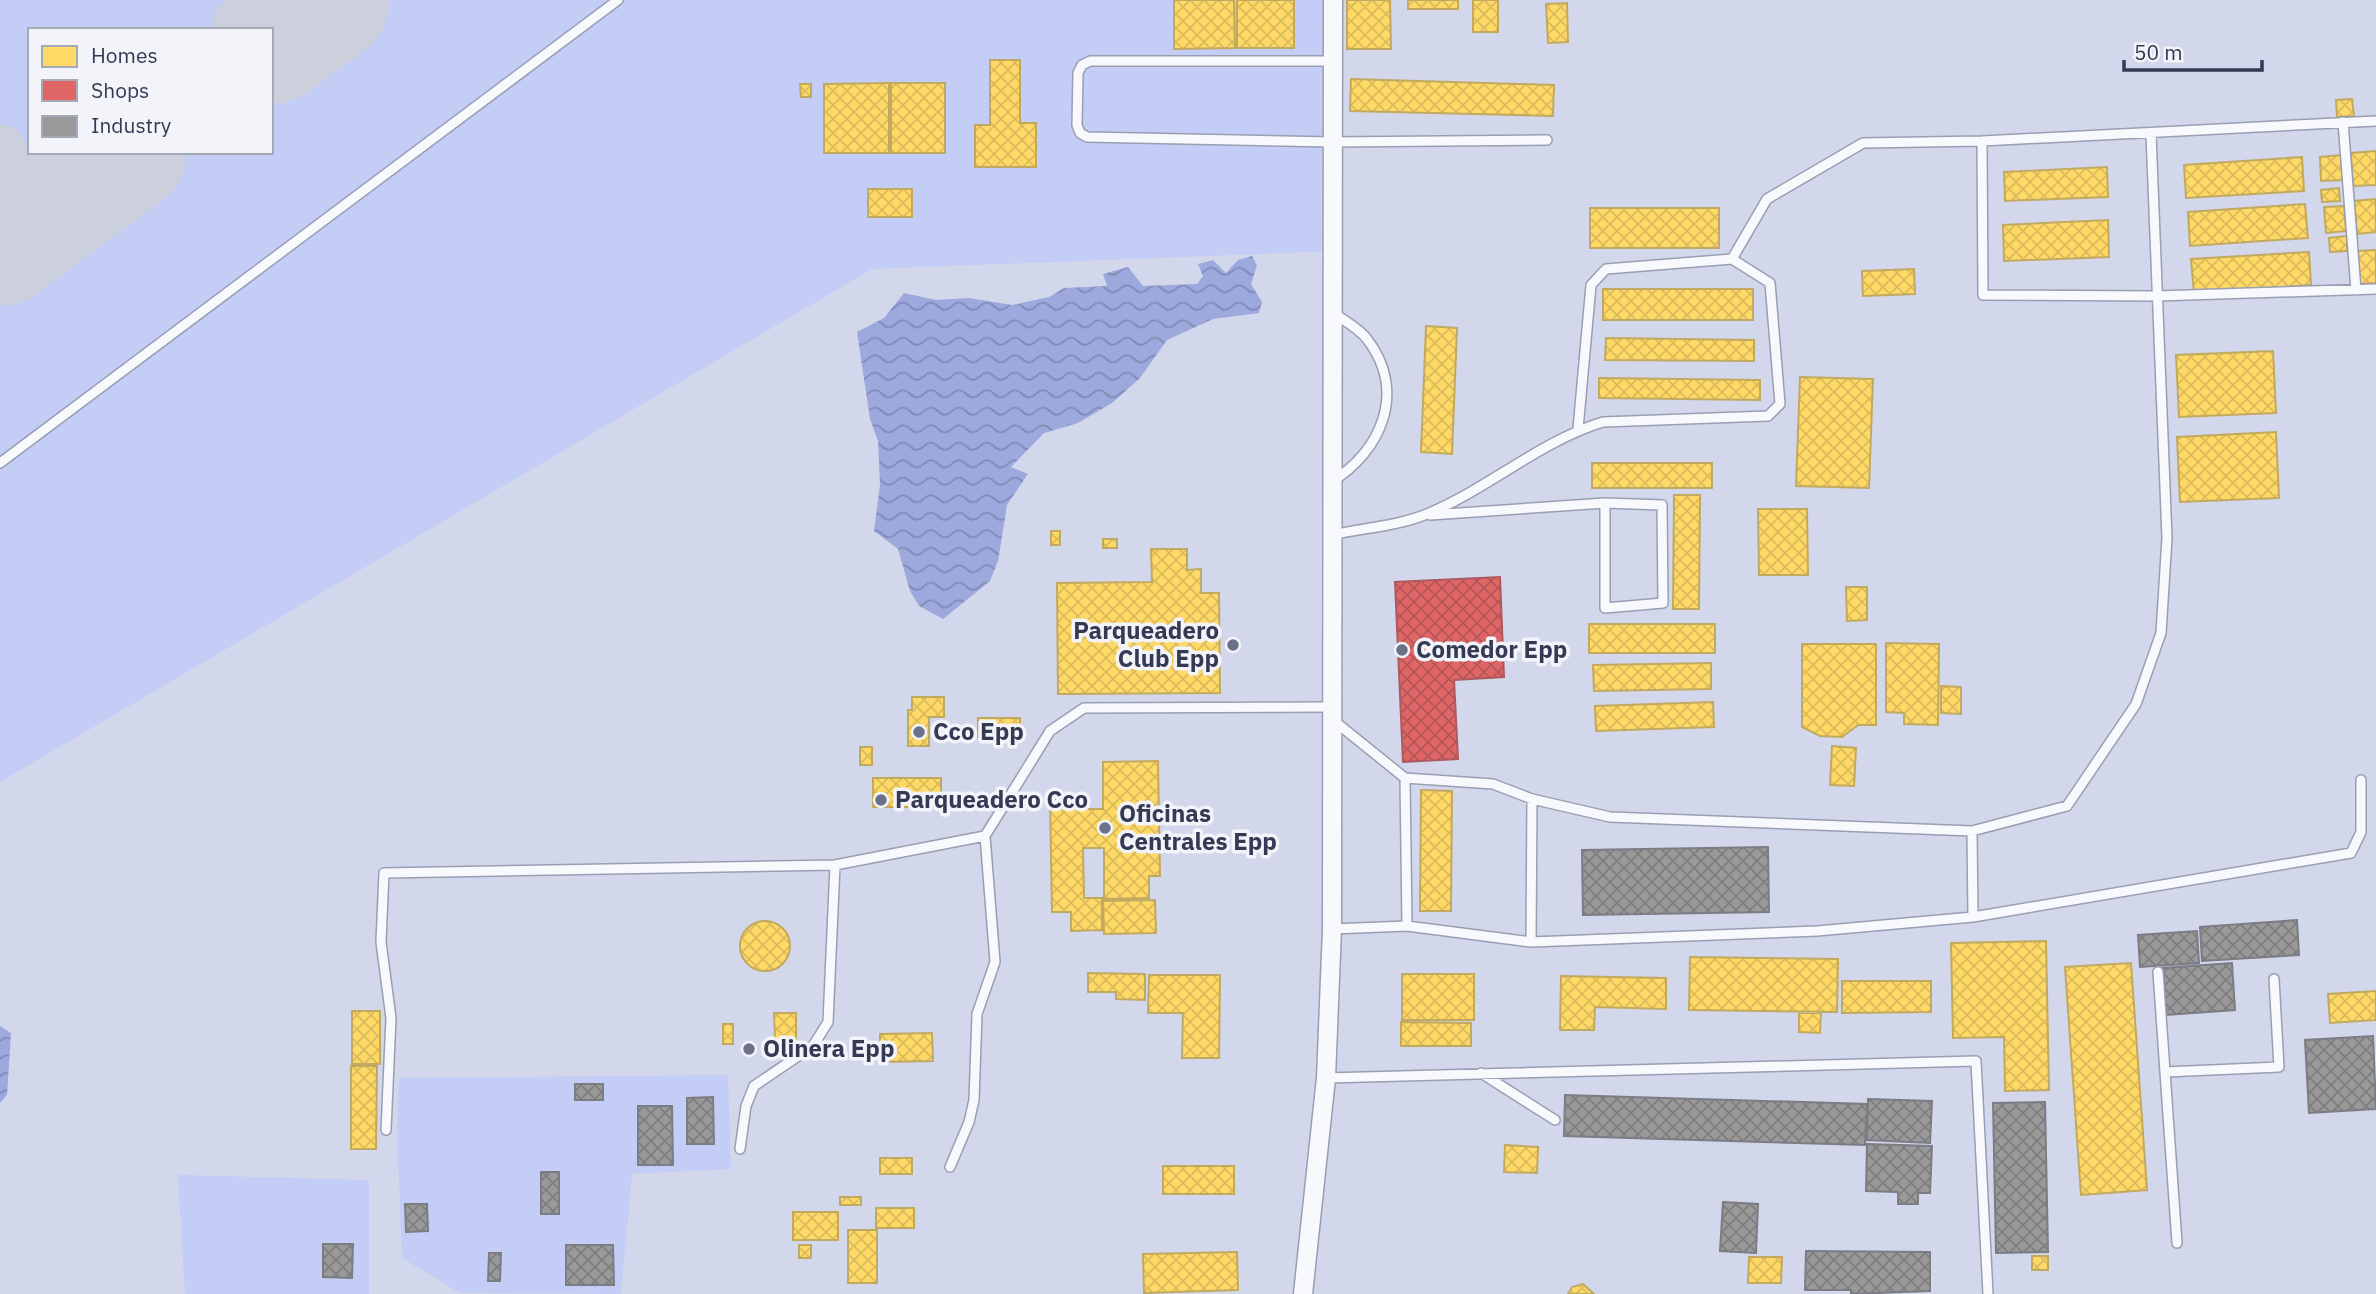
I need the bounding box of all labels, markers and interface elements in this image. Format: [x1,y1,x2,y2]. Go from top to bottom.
legend [28,28,273,154]
scale bar [2124,28,2262,72]
text: 50 m [2134,38,2183,66]
text: Homes [91,41,158,69]
text: Shops [91,76,149,104]
text: Industry [91,111,172,139]
place label: Parqueadero Club Epp [1073,614,1219,674]
place label: Comedor Epp [1416,633,1567,665]
marker: Parqueadero Club Epp [1225,637,1241,653]
marker: Comedor Epp [1394,642,1410,658]
place label: Cco Epp [933,715,1024,747]
marker: Cco Epp [911,724,927,740]
place label: Parqueadero Cco [895,783,1088,815]
marker: Parqueadero Cco [873,792,889,808]
place label: Oficinas Centrales Epp [1119,797,1277,857]
marker: Oficinas Centrales Epp [1097,820,1113,836]
place label: Olinera Epp [763,1032,895,1064]
marker: Olinera Epp [741,1041,757,1057]

